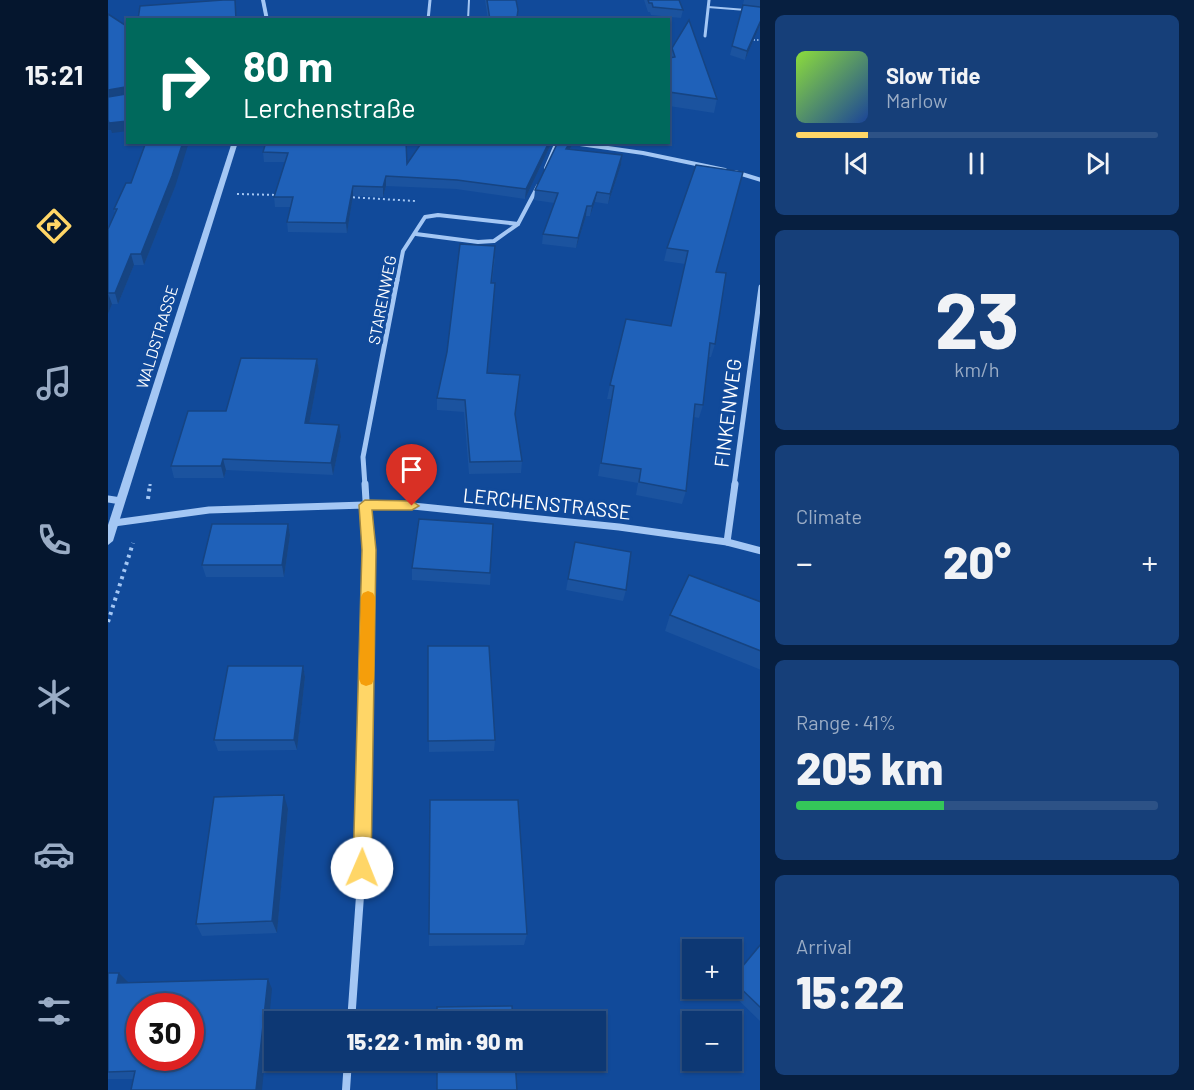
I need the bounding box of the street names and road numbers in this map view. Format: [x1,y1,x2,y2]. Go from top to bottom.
street label: STARENWEG [364,254,399,346]
street label: WALDSTRASSE [132,283,181,391]
street label: FINKENWEG [708,357,746,469]
street label: LERCHENSTRASSE [462,482,632,524]

